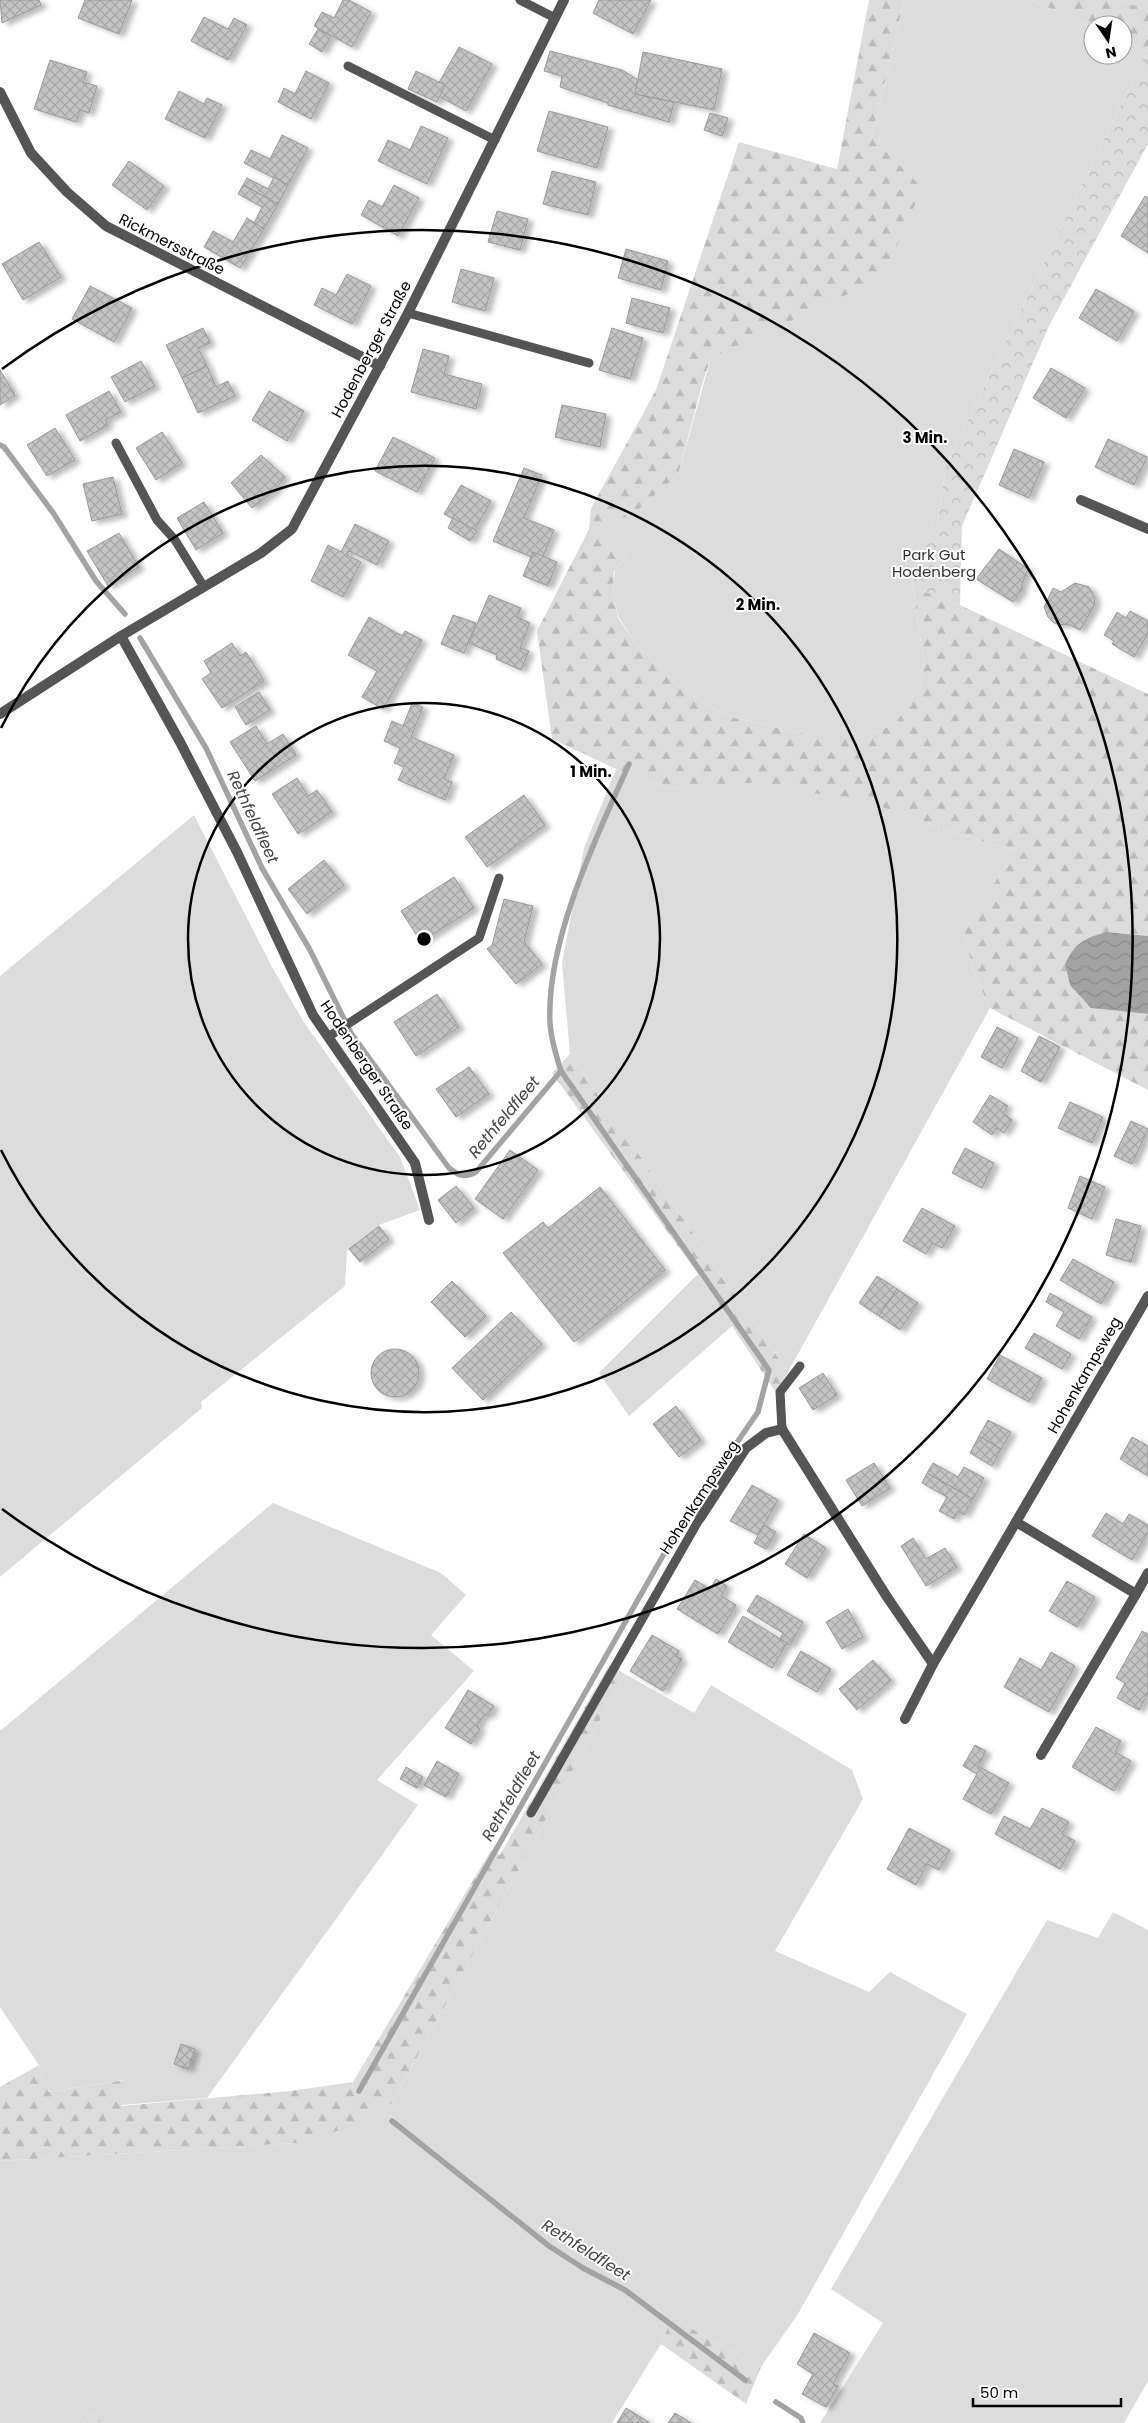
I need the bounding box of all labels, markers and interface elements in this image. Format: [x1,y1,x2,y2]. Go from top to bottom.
north arrow [1083,15,1133,65]
text: N [1104,42,1118,64]
street label: Rickmersstraße [115,208,229,280]
street label: Hodenberger Straße [326,277,416,421]
text: 3 Min. [903,427,947,448]
park label: Park Gut Hodenberg [892,544,976,582]
text: 2 Min. [736,594,780,615]
text: 1 Min. [570,761,612,782]
water label: Rethfeldfleet [221,767,285,868]
centre of rings [415,930,433,948]
street label: Hodenberger Straße [316,996,418,1134]
water label: Rethfeldfleet [463,1070,546,1163]
street label: Hohenkampsweg [1042,1313,1126,1437]
street label: Hohenkampsweg [654,1436,744,1558]
water label: Rethfeldfleet [476,1746,547,1845]
water label: Rethfeldfleet [537,2214,636,2287]
scale bar [973,2376,1120,2408]
text: 50 m [980,2382,1018,2403]

